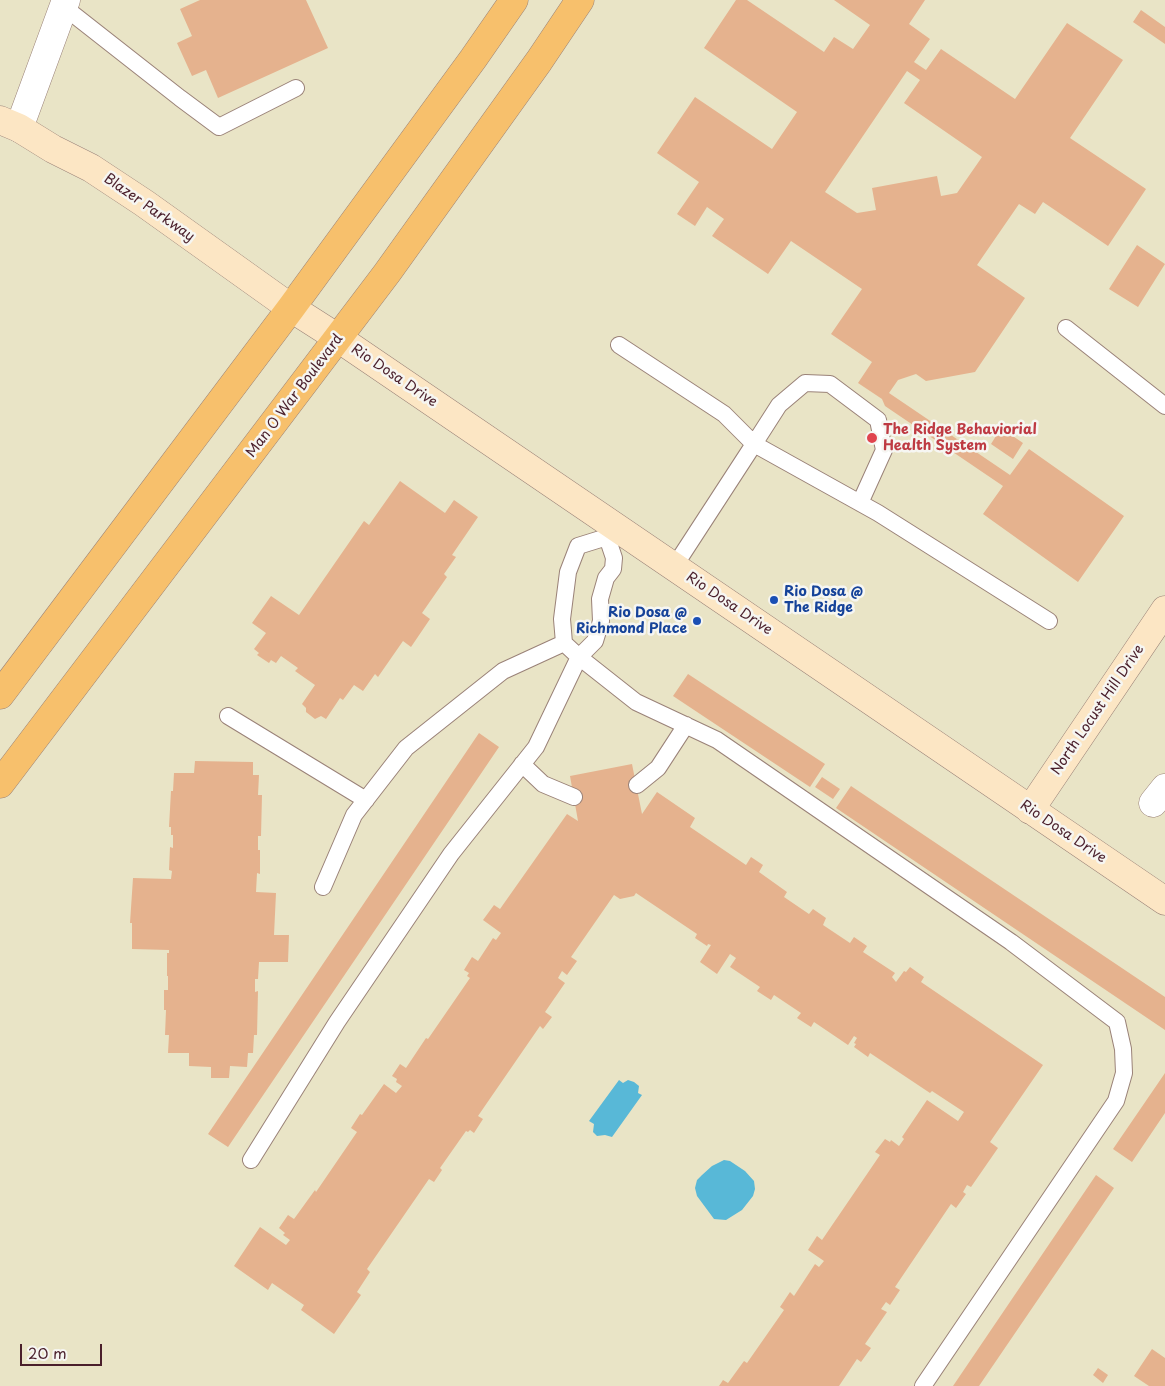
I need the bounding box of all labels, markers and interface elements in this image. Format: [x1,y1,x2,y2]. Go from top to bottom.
street label: Blazer Parkway [100,170,198,246]
street label: Man O War Boulevard [243,331,347,461]
street label: Rio Dosa Drive [348,341,440,411]
place label: The Ridge Behaviorial Health System [883,422,1037,454]
marker: The Ridge Behaviorial Health System [865,431,879,445]
street label: Rio Dosa Drive [683,569,775,639]
place label: Rio Dosa @ The Ridge [784,584,863,616]
marker: Rio Dosa @ The Ridge [768,594,780,606]
place label: Rio Dosa @ Richmond Place [576,605,687,638]
marker: Rio Dosa @ Richmond Place [691,615,703,627]
street label: North Locust Hill Drive [1048,642,1148,778]
street label: Rio Dosa Drive [1017,797,1109,867]
scale bar [22,1334,105,1366]
text: 20 m [28,1341,67,1364]

